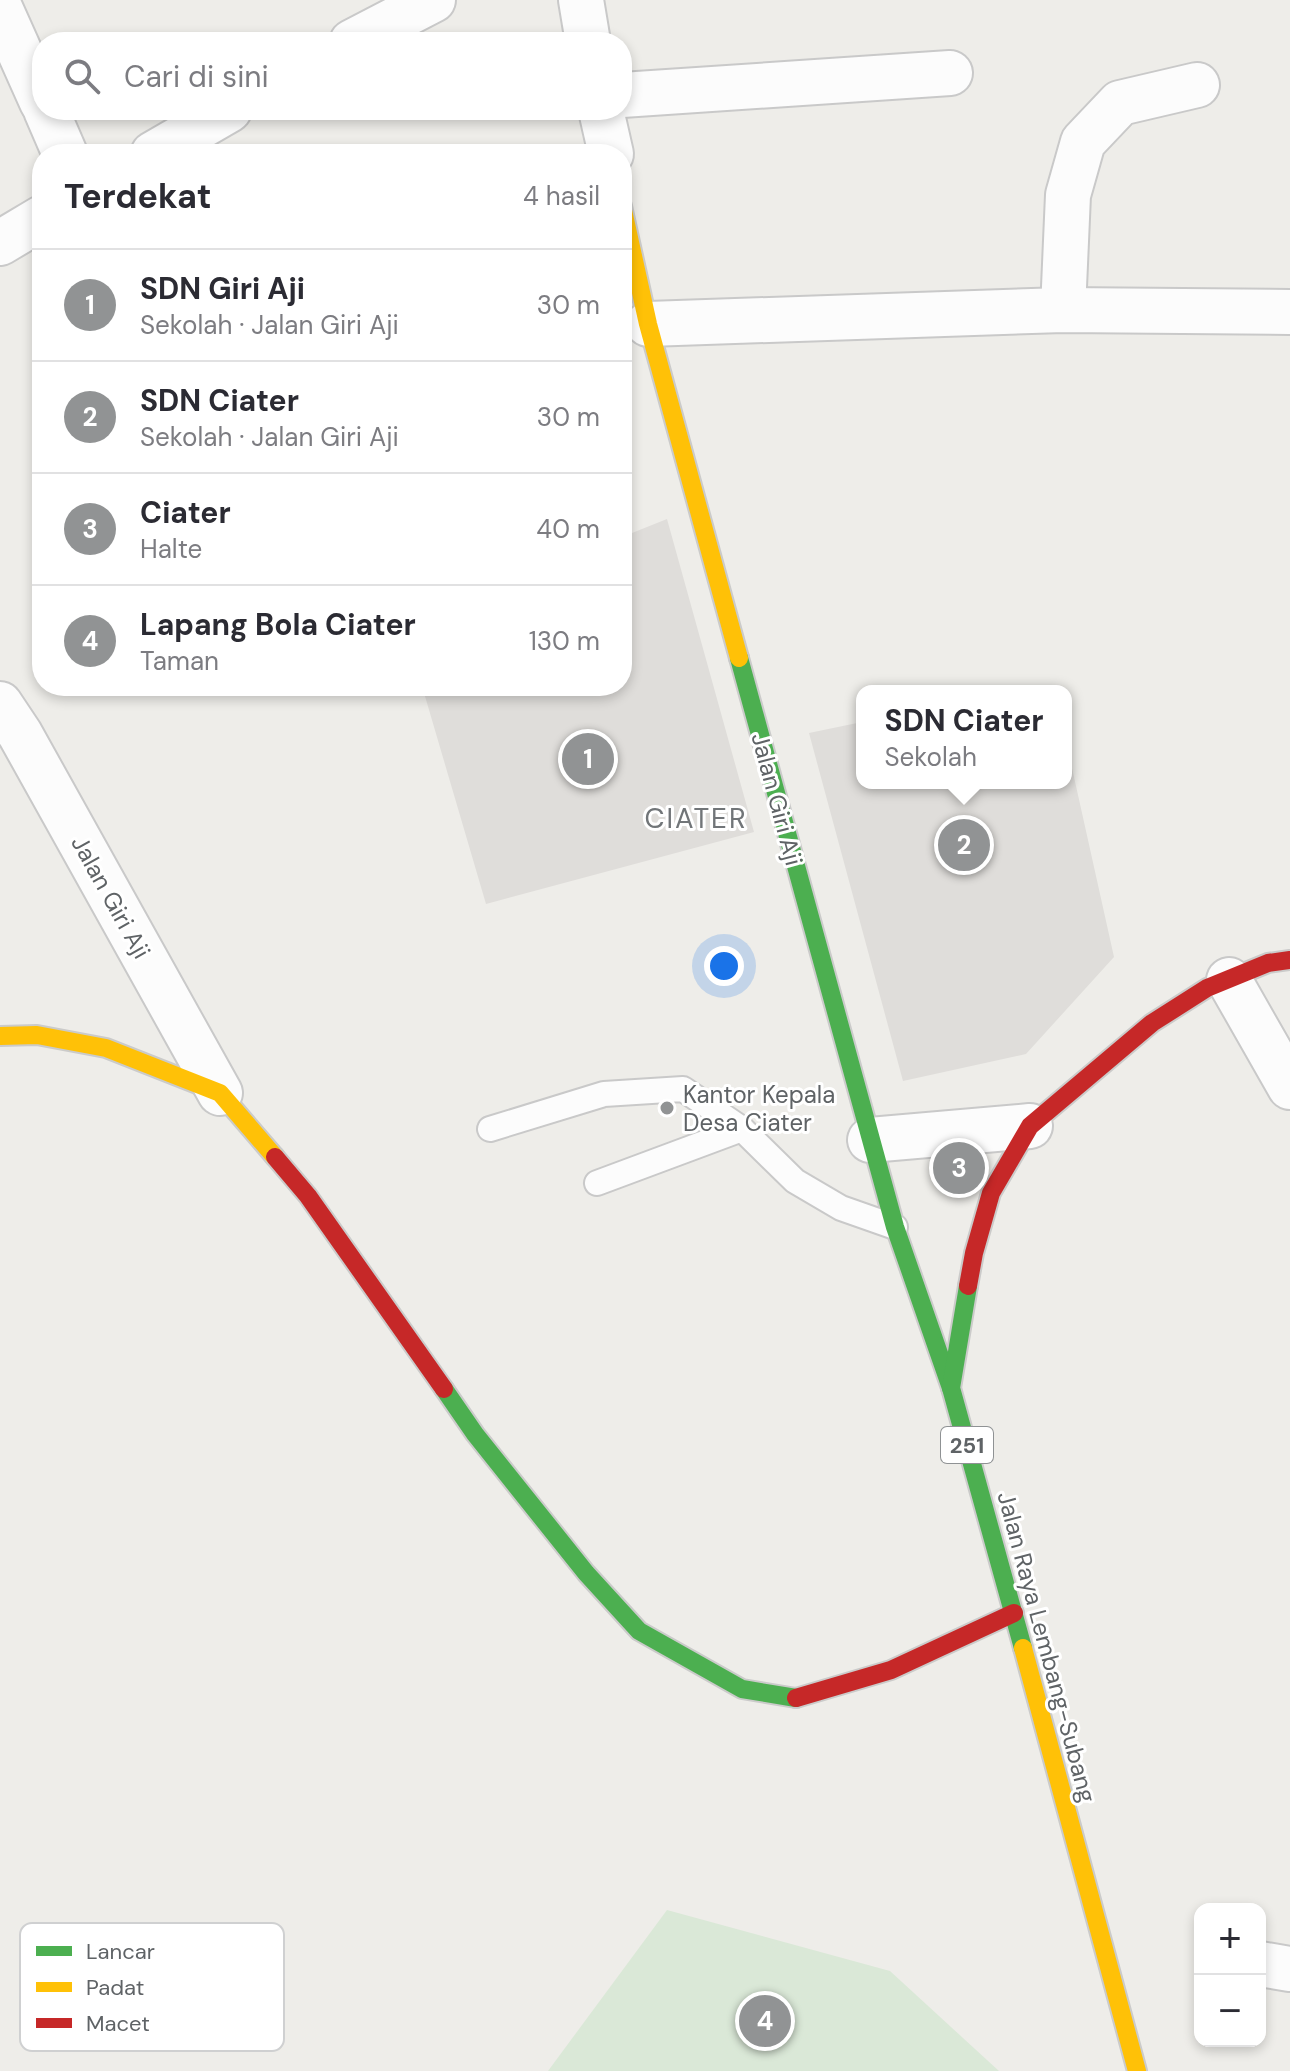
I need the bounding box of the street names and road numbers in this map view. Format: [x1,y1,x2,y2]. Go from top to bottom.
street label: Jalan Giri Aji [744,729,810,869]
street label: Jalan Giri Aji [64,830,158,964]
road number: 251 [941,1427,993,1463]
street label: Jalan Raya Lembang-Subang [991,1488,1103,1806]

